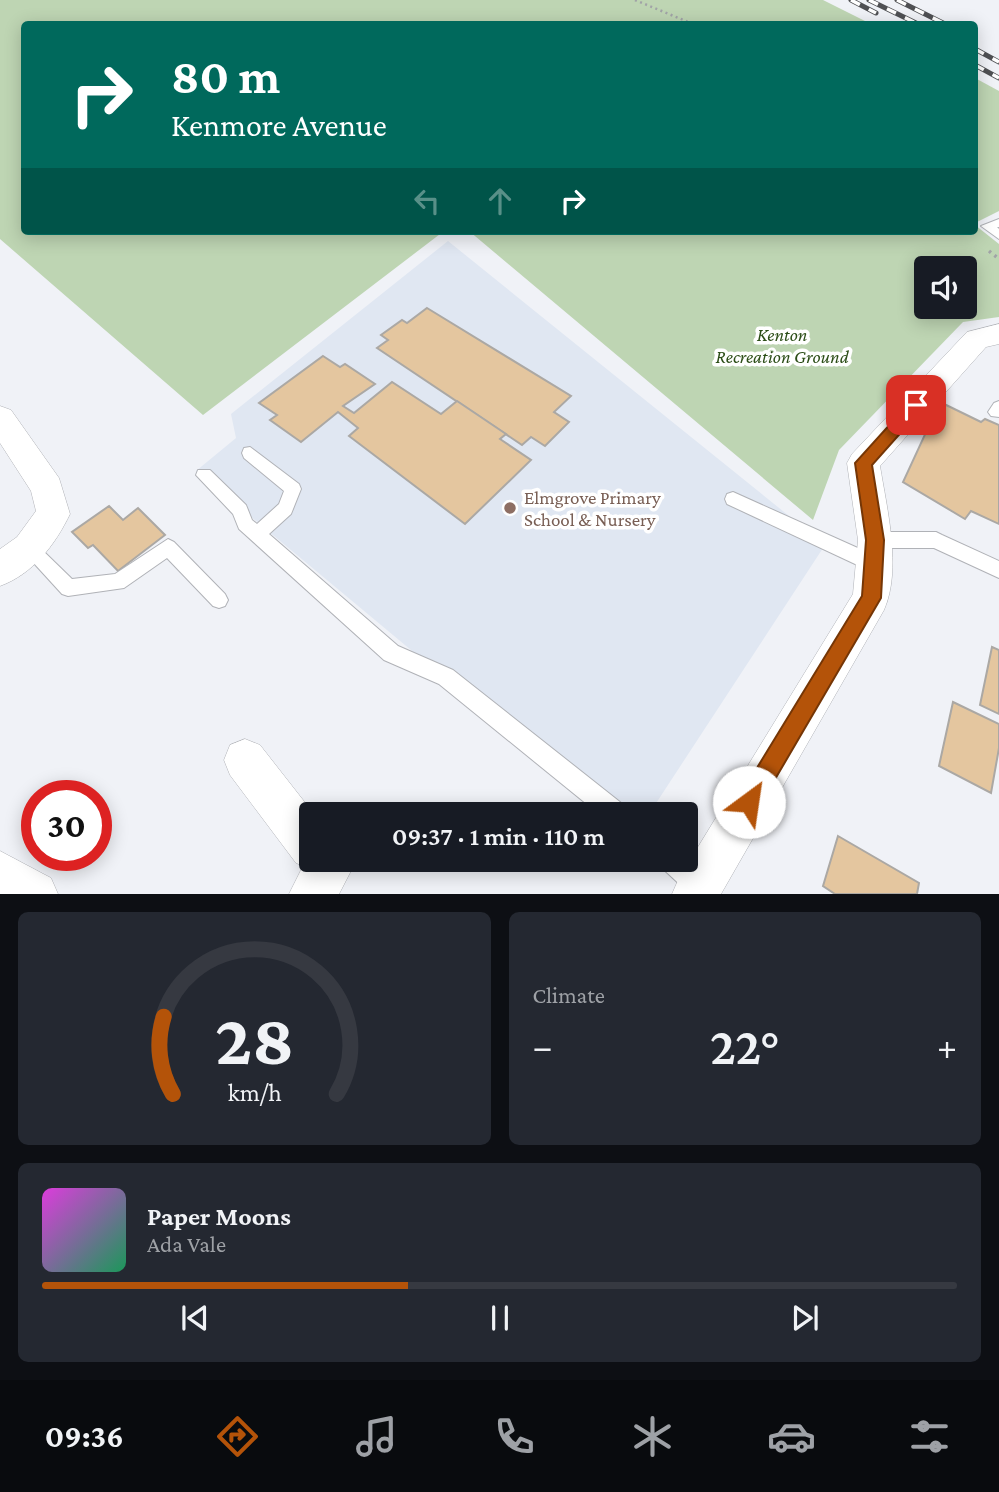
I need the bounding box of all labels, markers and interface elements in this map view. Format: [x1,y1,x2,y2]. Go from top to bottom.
icon: right [56,49,147,140]
text: 80 m [171,49,280,104]
text: Kenmore Avenue [171,107,387,143]
icon: left [408,182,446,220]
icon: ahead [481,182,519,220]
icon: right [554,182,592,220]
map controls [914,256,977,319]
button: sound [914,256,977,319]
park label: Kenton Recreation Ground [715,324,850,367]
pin [886,375,946,435]
icon: arrive [897,386,935,424]
place label: Elmgrove Primary School & Nursery [524,487,661,530]
marker: Elmgrove Primary School & Nursery [502,500,518,516]
position arrow [712,765,786,839]
speed limit sign: 30 [21,780,112,871]
text: 09:37 · 1 min · 110 m [392,822,605,851]
text: Climate [533,982,605,1008]
text: 28 [215,1000,294,1081]
text: 22° [710,1017,780,1075]
text: − [533,1025,553,1067]
text: + [937,1025,957,1067]
text: km/h [227,1079,281,1106]
text: Paper Moons [147,1202,291,1231]
text: Ada Vale [147,1231,226,1257]
icon: previous [176,1299,214,1337]
icon: pause [481,1299,519,1337]
icon: next [786,1299,824,1337]
icon: directions [213,1412,262,1461]
icon: music [352,1412,401,1461]
icon: phone [490,1412,539,1461]
icon: climate [628,1412,677,1461]
icon: car [767,1412,816,1461]
icon: filters [905,1412,954,1461]
text: 09:36 [45,1418,124,1454]

